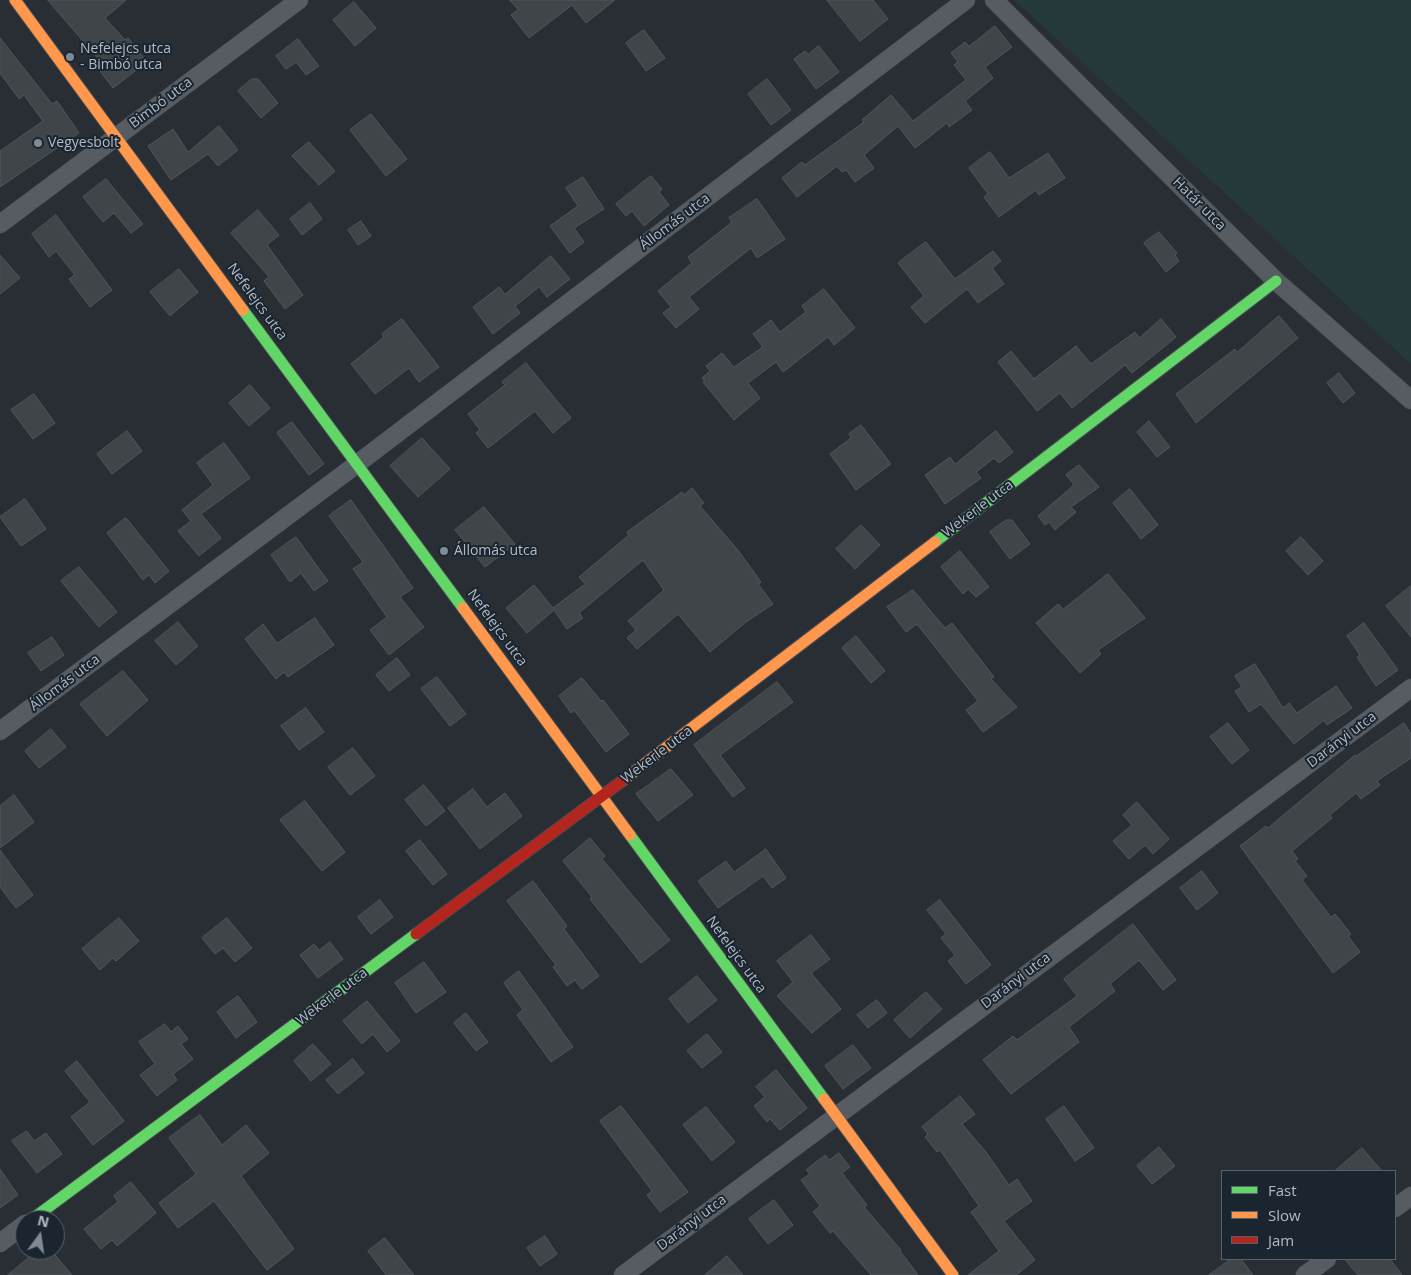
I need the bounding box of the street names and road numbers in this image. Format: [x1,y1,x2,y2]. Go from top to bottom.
street label: Bimbó utca [126,74,196,132]
street label: Határ utca [1169,174,1229,234]
street label: Állomás utca [637,190,713,254]
street label: Nefelejcs utca [223,260,291,344]
street label: Wekerle utca [939,477,1017,541]
street label: Nefelejcs utca [463,586,531,670]
street label: Állomás utca [27,651,103,715]
street label: Darányi utca [1304,709,1380,771]
street label: Wekerle utca [618,723,696,787]
street label: Nefelejcs utca [702,913,770,997]
street label: Darányi utca [978,950,1054,1012]
street label: Wekerle utca [293,965,371,1029]
street label: Darányi utca [654,1192,730,1254]

